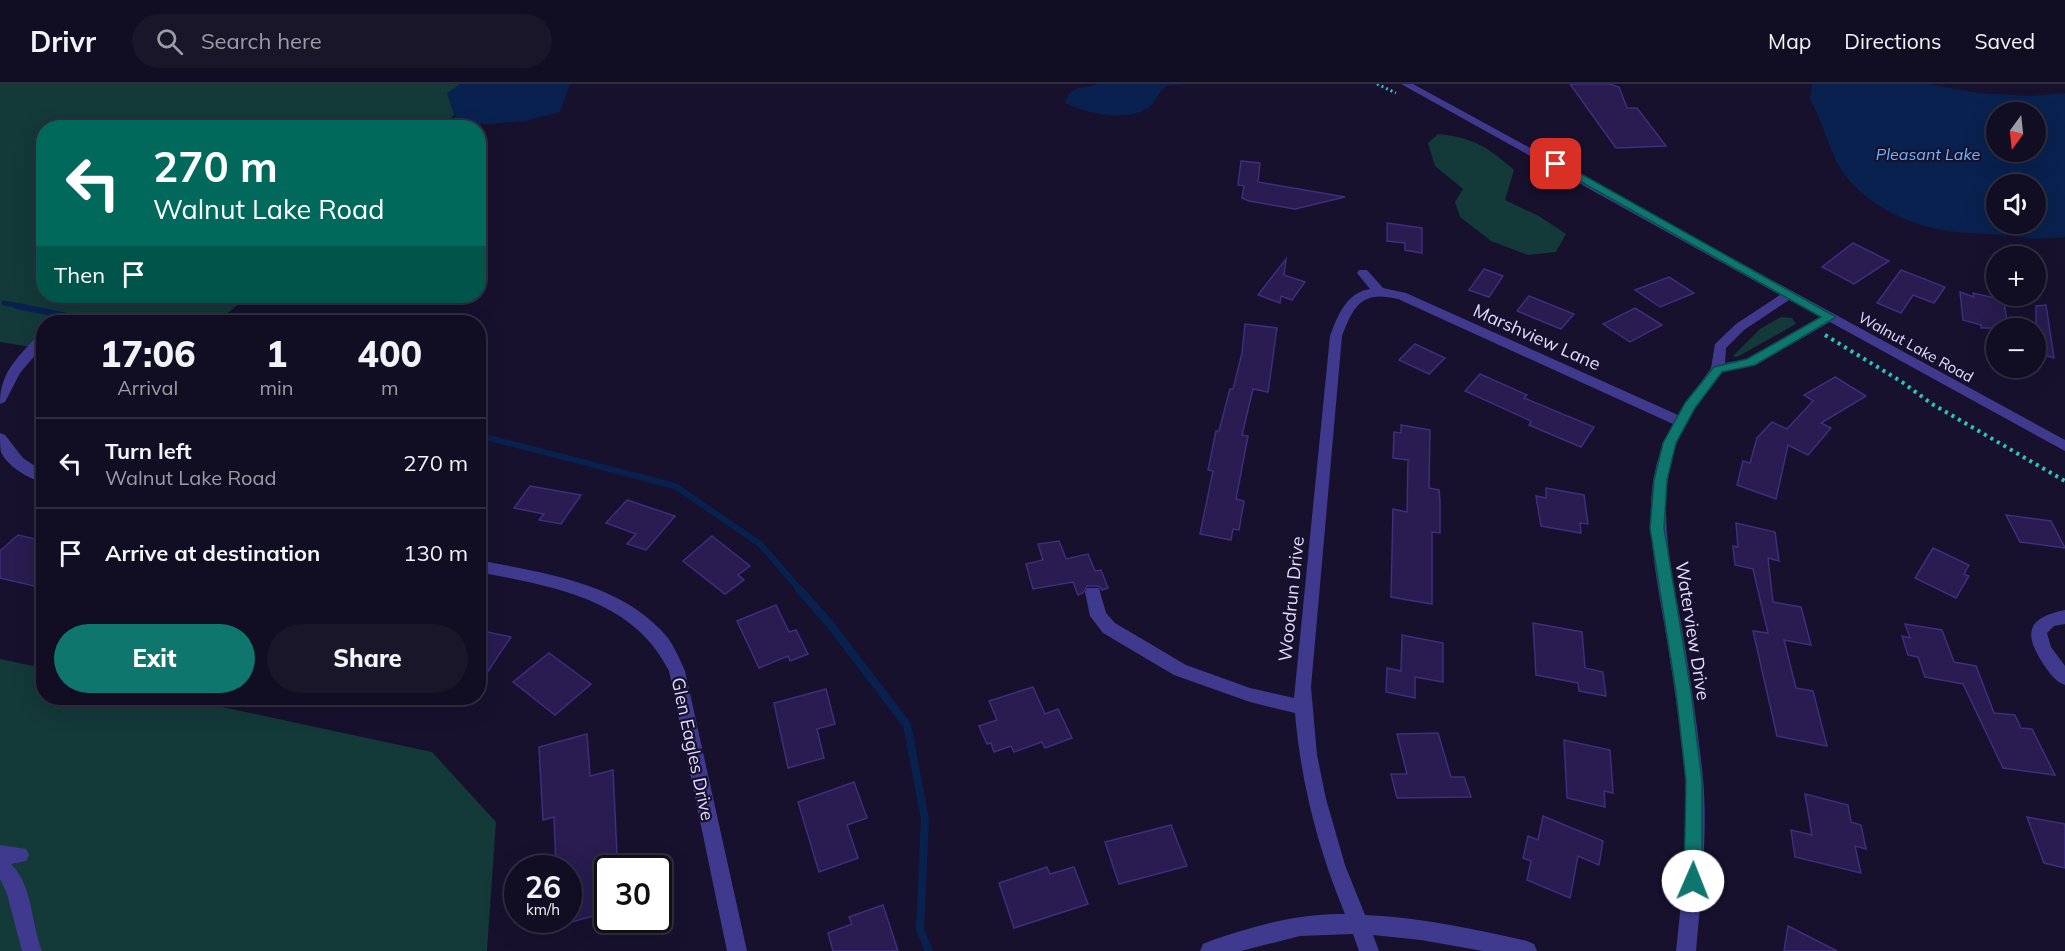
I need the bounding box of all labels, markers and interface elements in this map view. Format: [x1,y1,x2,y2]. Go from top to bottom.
search box [132,14,552,68]
text: Drivr [30,24,96,59]
icon: search [153,25,186,58]
text: Search here [201,27,322,55]
text: Map [1768,28,1811,54]
text: Directions [1844,28,1941,54]
text: Saved [1974,28,2035,54]
north arrow [1986,102,2046,162]
map controls [1986,102,2046,378]
pin [1530,138,1581,189]
text: 270 m [153,140,278,193]
icon: left [54,144,132,222]
water label: Pleasant Lake [1876,144,1980,164]
icon: arrive [1539,147,1572,180]
button: sound [1986,174,2046,234]
text: Walnut Lake Road [153,192,384,226]
button: + [1986,246,2046,306]
icon: arrive [117,258,150,291]
text: Then [54,261,105,289]
street label: Marshview Lane [1470,299,1604,375]
street label: Walnut Lake Road [1855,308,1977,386]
button: − [1986,318,2046,378]
text: 17:06 [100,331,196,376]
text: 1 [266,331,287,376]
text: 400 [357,331,422,376]
text: Arrival [117,375,178,400]
text: min [259,375,294,400]
text: m [381,375,399,400]
text: Turn left [105,437,192,465]
icon: left [54,447,87,480]
text: 270 m [403,449,468,477]
text: Walnut Lake Road [105,465,276,490]
street label: Woodrun Drive [1273,535,1309,663]
icon: arrive [54,537,87,570]
text: Arrive at destination [105,539,320,567]
text: 130 m [403,539,468,567]
street label: Waterview Drive [1671,560,1715,702]
button: Exit [54,624,255,693]
button: Share [267,624,468,693]
street label: Glen Eagles Drive [667,675,719,823]
position arrow [1661,849,1725,913]
speed limit sign: 30 [594,855,672,933]
text: 26 [525,868,561,906]
text: km/h [526,900,560,919]

